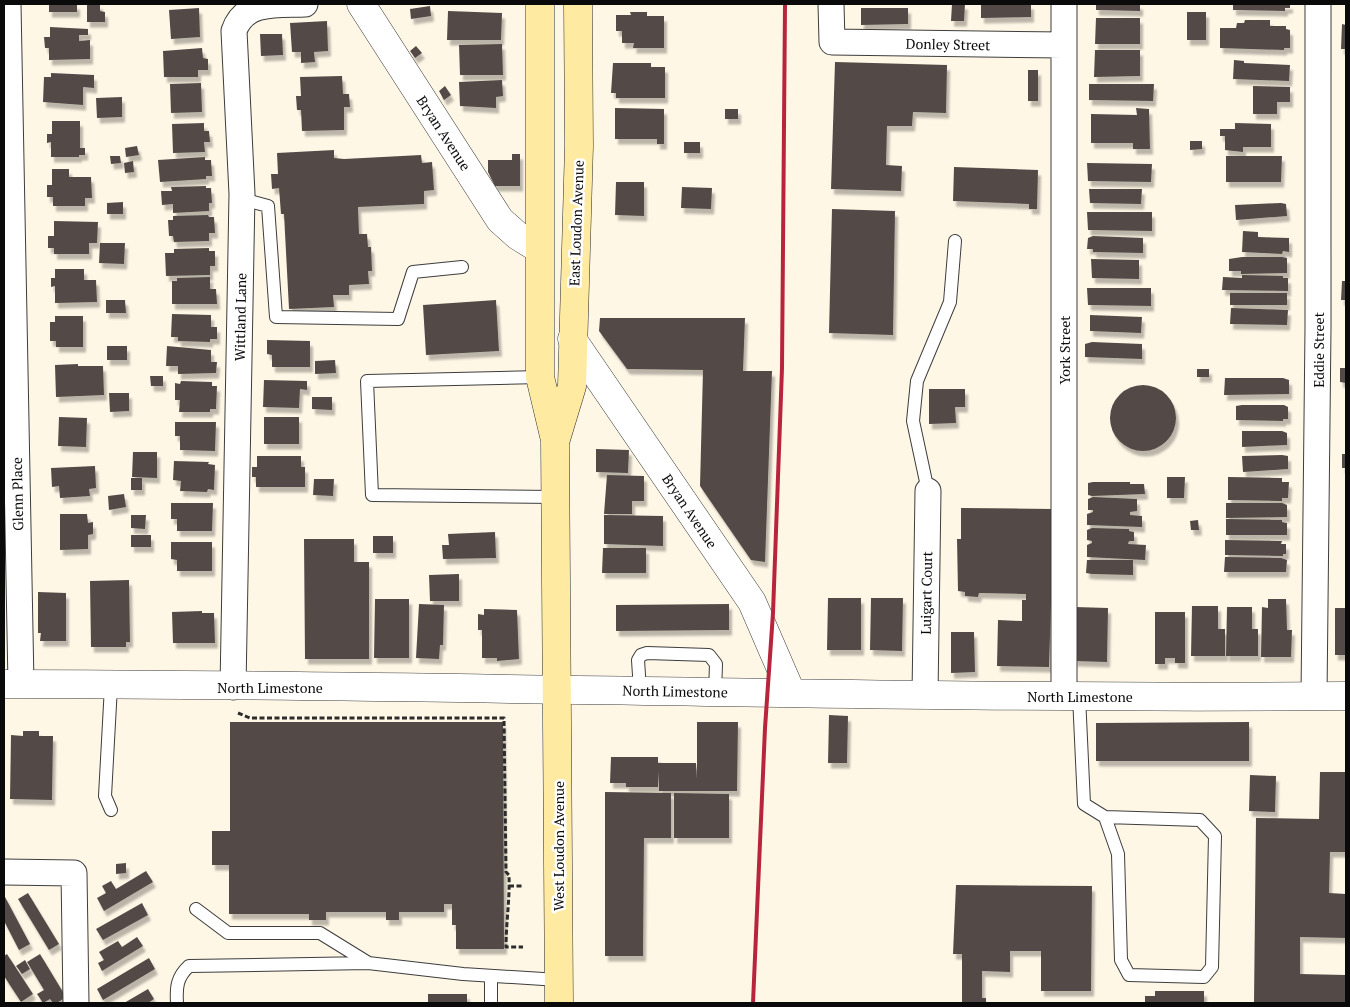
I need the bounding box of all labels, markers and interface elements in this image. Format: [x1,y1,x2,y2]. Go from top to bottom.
street label: Donley Street [905,34,991,54]
street label: Bryan Avenue [413,92,475,174]
street label: East Loudon Avenue [564,160,588,286]
street label: Wittland Lane [230,273,250,361]
street label: Eddie Street [1309,311,1328,388]
street label: York Street [1055,315,1074,384]
street label: Glenn Place [7,457,27,531]
street label: Bryan Avenue [658,470,722,552]
street label: Luigart Court [916,550,936,635]
street label: North Limestone [217,678,323,697]
street label: North Limestone [622,681,728,701]
street label: North Limestone [1027,687,1133,706]
street label: West Loudon Avenue [549,781,568,911]

